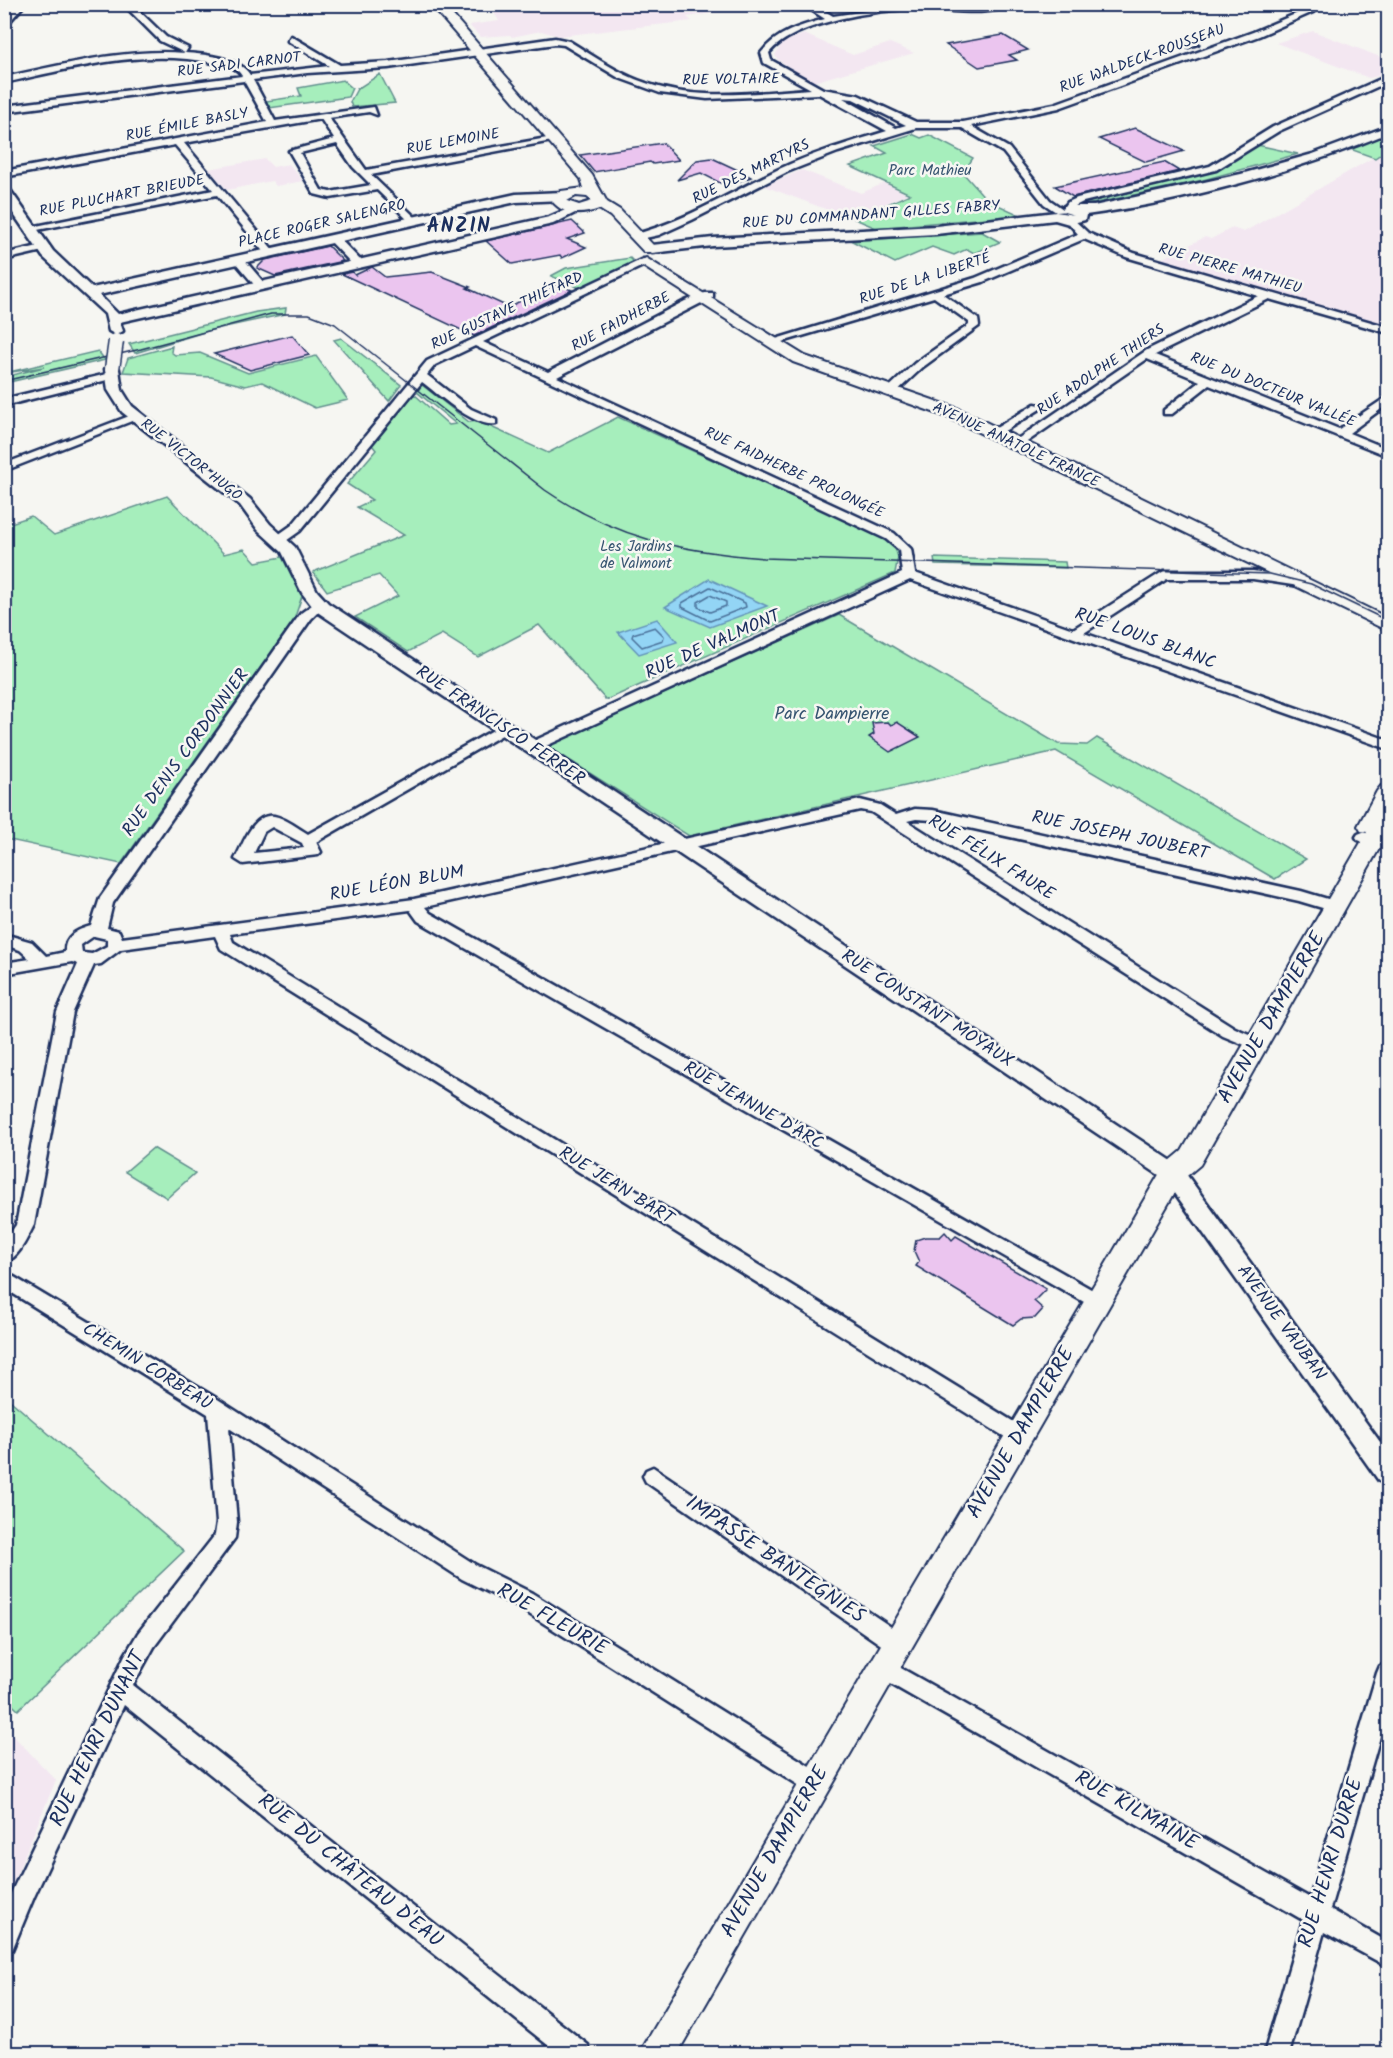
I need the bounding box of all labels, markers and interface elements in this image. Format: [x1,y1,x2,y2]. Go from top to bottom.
street label: RUE WALDECK-ROUSSEAU [1056,18,1228,100]
street label: RUE SADI CARNOT [176,45,304,84]
street label: RUE VOLTAIRE [682,67,781,93]
street label: RUE ÉMILE BASLY [124,101,252,149]
street label: RUE LEMOINE [405,122,503,162]
street label: RUE DES MARTYRS [688,133,814,211]
park label: Parc Mathieu [888,159,972,183]
street label: RUE PLUCHART BRIEUDE [37,168,208,224]
street label: PLACE ROGER SALENGRO [236,193,408,255]
street label: RUE DU COMMANDANT GILLES FABRY [741,194,1002,236]
district label: ANZIN [427,211,491,243]
street label: RUE PIERRE MATHIEU [1156,237,1304,301]
street label: RUE DE LA LIBERTÉ [856,246,995,312]
street label: RUE GUSTAVE THIÉTARD [427,265,587,357]
street label: RUE FAIDHERBE [567,285,676,358]
street label: RUE ADOLPHE THIERS [1032,318,1170,422]
street label: RUE DU DOCTEUR VALLÉE [1187,346,1361,435]
street label: AVENUE ANATOLE FRANCE [928,396,1105,495]
street label: RUE VICTOR HUGO [135,413,247,507]
street label: RUE FAIDHERBE PROLONGÉE [700,421,889,526]
park label: Les Jardins de Valmont [600,535,673,576]
street label: RUE LOUIS BLANC [1070,600,1220,678]
street label: RUE DE VALMONT [641,602,787,688]
street label: RUE FRANCISCO FERRER [409,658,591,794]
street label: RUE DENIS CORDONNIER [115,663,257,843]
park label: Parc Dampierre [775,700,889,729]
street label: RUE JOSEPH JOUBERT [1029,803,1212,869]
street label: RUE FÉLIX FAURE [922,807,1061,909]
street label: RUE LÉON BLUM [327,858,467,910]
street label: AVENUE DAMPIERRE [1209,925,1335,1110]
street label: RUE CONSTANT MOYAUX [835,942,1020,1076]
street label: RUE JEANNE D'ARC [678,1054,828,1158]
street label: RUE JEAN BART [553,1139,680,1234]
street label: AVENUE VAUBAN [1229,1259,1333,1387]
street label: CHEMIN CORBEAU [76,1315,218,1419]
street label: AVENUE DAMPIERRE [958,1340,1084,1525]
street label: IMPASSE BANTEGNIES [678,1487,872,1633]
street label: RUE FLEURIE [490,1575,615,1666]
street label: RUE HENRI DUNANT [41,1644,156,1832]
street label: AVENUE DAMPIERRE [712,1759,838,1944]
street label: RUE KILMAINE [1068,1762,1205,1860]
street label: RUE HENRI DURRE [1289,1773,1373,1952]
street label: RUE DU CHÂTEAU D'EAU [250,1786,450,1956]

